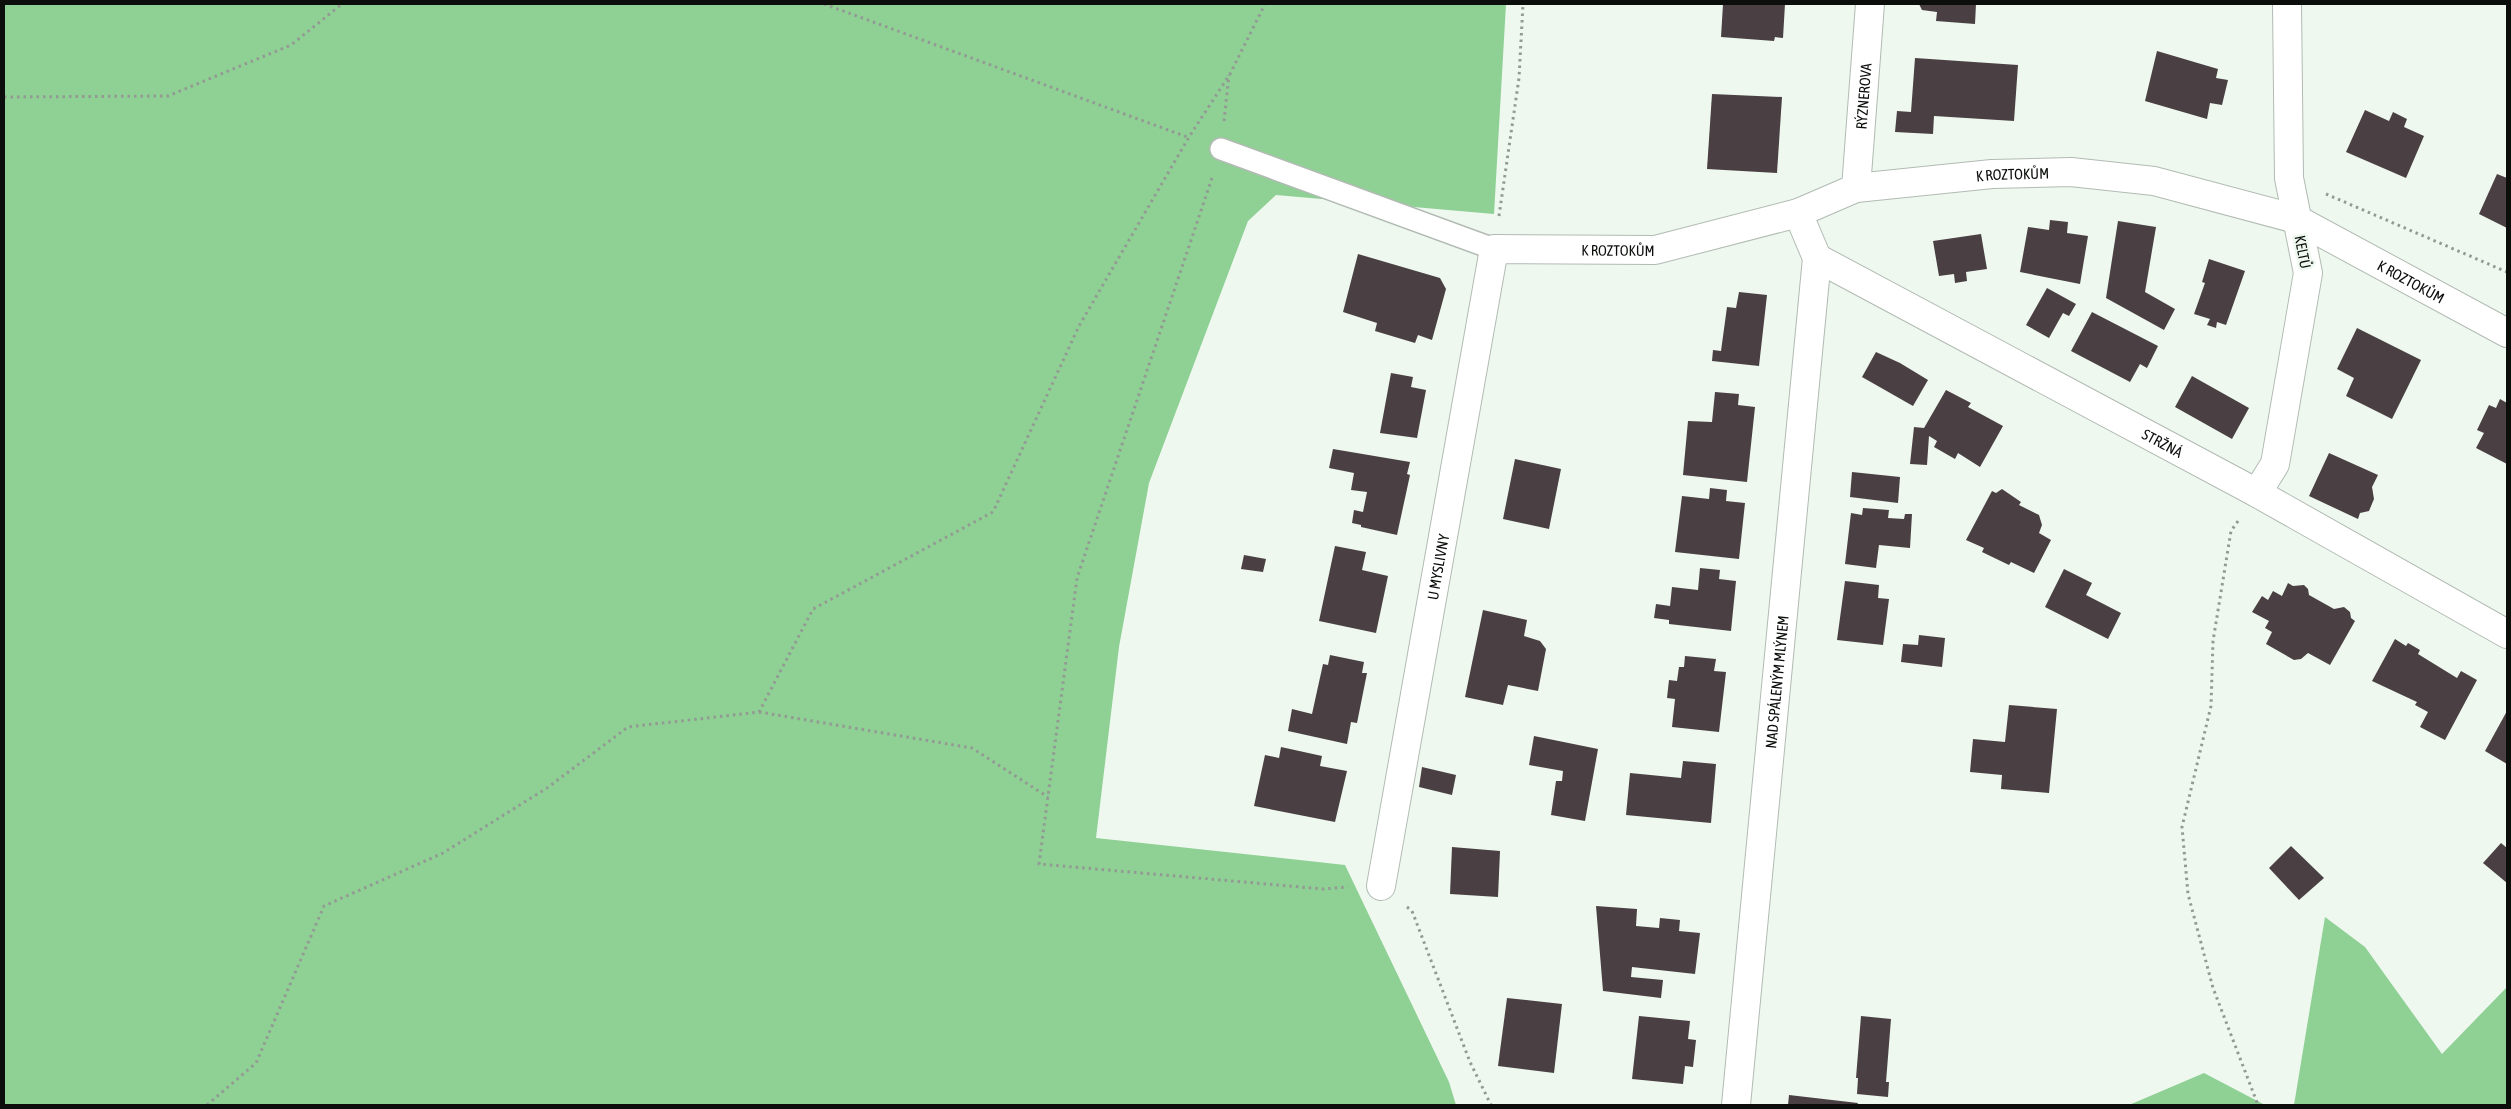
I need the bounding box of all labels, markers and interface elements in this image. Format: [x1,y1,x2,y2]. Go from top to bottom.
street label: RÝZNEROVA [1852,62,1874,130]
street label: K ROZTOKŮM [1975,164,2049,184]
street label: KELTŮ [2291,234,2315,270]
street label: K ROZTOKŮM [1581,241,1655,258]
street label: K ROZTOKŮM [2375,256,2448,306]
street label: STRŽNÁ [2140,425,2186,461]
street label: U MYSLIVNY [1423,532,1452,601]
street label: NAD SPÁLENÝM MLÝNEM [1762,615,1791,749]

